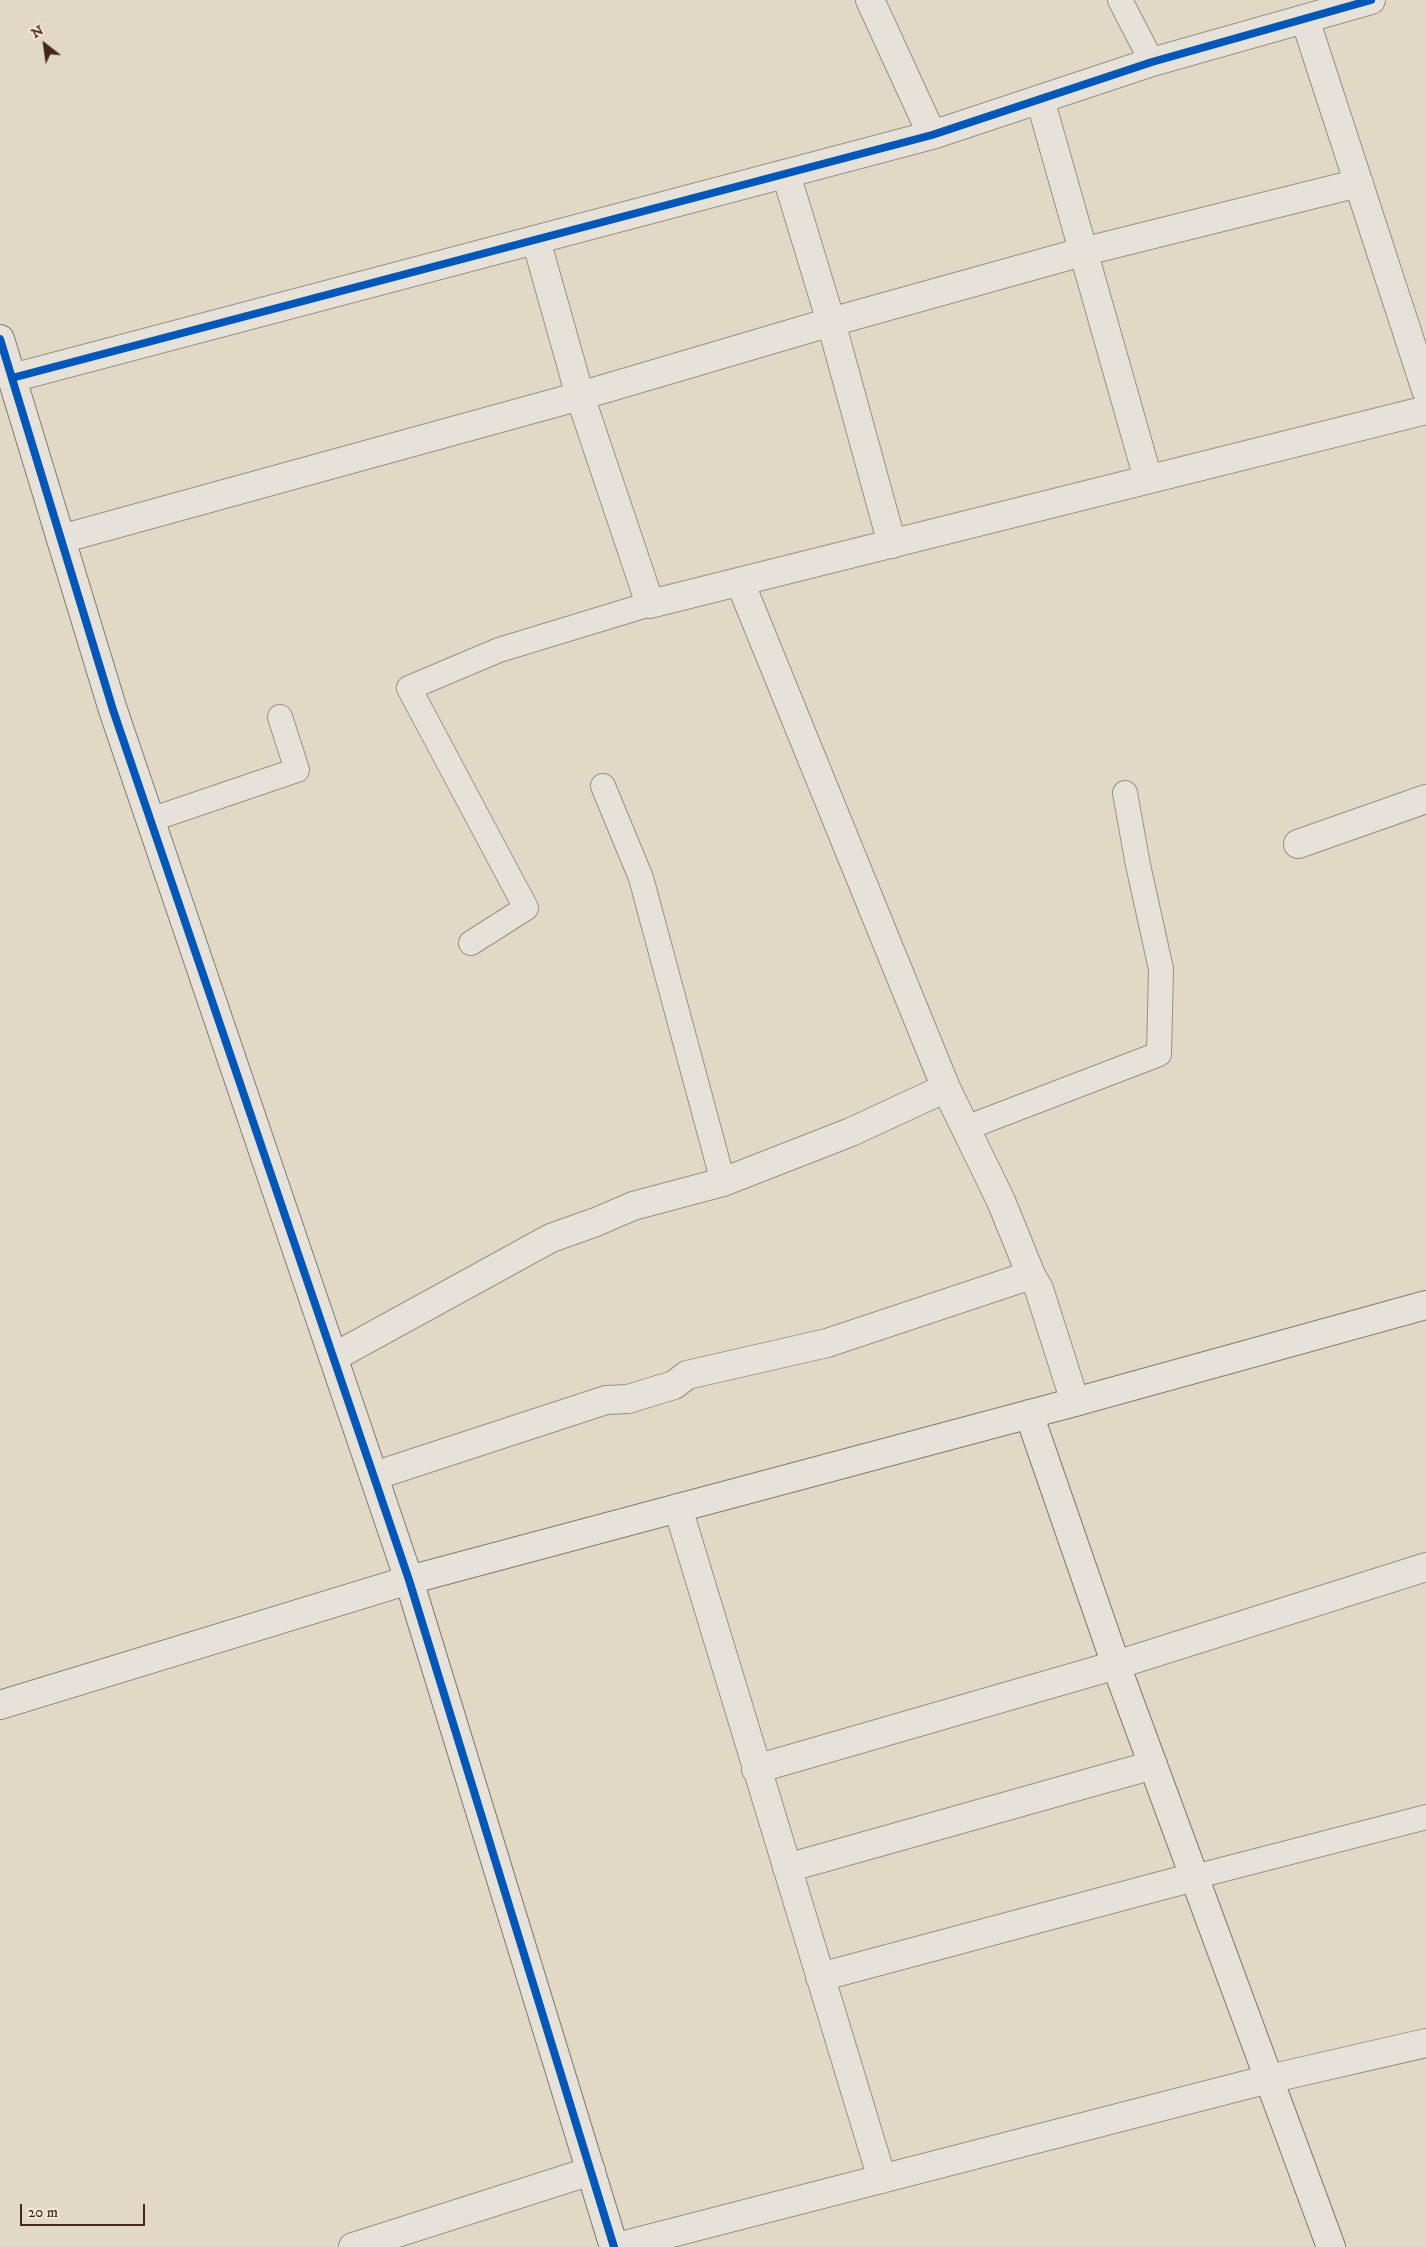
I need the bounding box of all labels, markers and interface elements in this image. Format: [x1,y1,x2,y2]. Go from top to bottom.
north arrow [20,20,70,70]
text: N [28,21,47,43]
scale bar [22,2194,148,2226]
text: 20 m [28,2203,58,2222]

